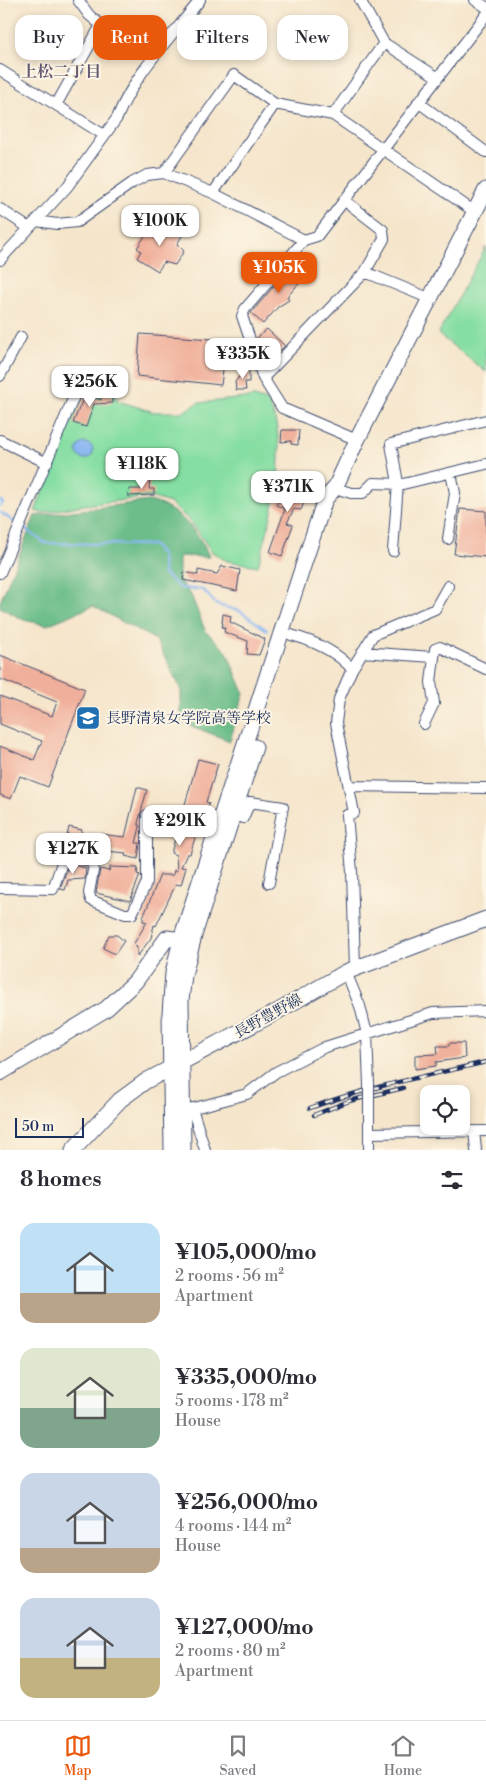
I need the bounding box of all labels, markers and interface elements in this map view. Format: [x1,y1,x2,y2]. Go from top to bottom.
chip: Buy [15,15,83,60]
chip: Rent [93,15,167,60]
chip: Filters [177,15,267,60]
chip: New [277,15,348,60]
district label: 上松二丁目 [21,62,101,82]
pin: ¥100K [125,204,195,247]
text: ¥100K [132,211,188,231]
pin: ¥105K [244,252,314,294]
text: ¥105K [252,258,306,278]
pin: ¥335K [208,338,278,380]
text: ¥335K [216,344,270,364]
pin: ¥256K [55,366,125,408]
text: ¥256K [62,372,118,392]
pin: ¥118K [107,448,177,490]
text: ¥118K [116,454,168,474]
pin: ¥371K [253,470,323,513]
text: ¥371K [262,477,314,497]
school or university icon: 長野清泉女学院高等学校 [75,705,101,731]
place label: 長野清泉女学院高等学校 [106,709,271,728]
pin: ¥291K [145,804,215,847]
text: ¥291K [154,811,206,831]
pin: ¥127K [38,832,108,875]
text: ¥127K [47,839,99,859]
street label: 長野豊野線 [231,990,306,1043]
map controls [420,1085,470,1135]
button: locate [420,1085,470,1135]
scale bar [15,1115,84,1138]
text: 50 m [22,1118,54,1136]
icon: filters [438,1166,466,1194]
text: 8 homes [20,1167,102,1193]
text: ¥105,000/mo [175,1240,317,1266]
icon: home [60,1243,120,1303]
text: 2 rooms · 56 m² [175,1266,284,1286]
text: Apartment [175,1286,254,1306]
text: ¥335,000/mo [175,1365,317,1391]
icon: home [60,1368,120,1428]
text: 5 rooms · 178 m² [175,1391,289,1411]
text: House [175,1411,221,1431]
text: ¥256,000/mo [175,1490,318,1516]
icon: home [60,1493,120,1553]
text: 4 rooms · 144 m² [175,1516,291,1536]
text: House [175,1536,221,1556]
text: ¥127,000/mo [175,1615,314,1641]
icon: home [60,1618,120,1678]
text: 2 rooms · 80 m² [175,1641,286,1661]
text: Apartment [175,1661,254,1681]
tab: Map [64,1732,92,1780]
tab: Saved [219,1732,256,1780]
tab: Home [384,1732,422,1780]

